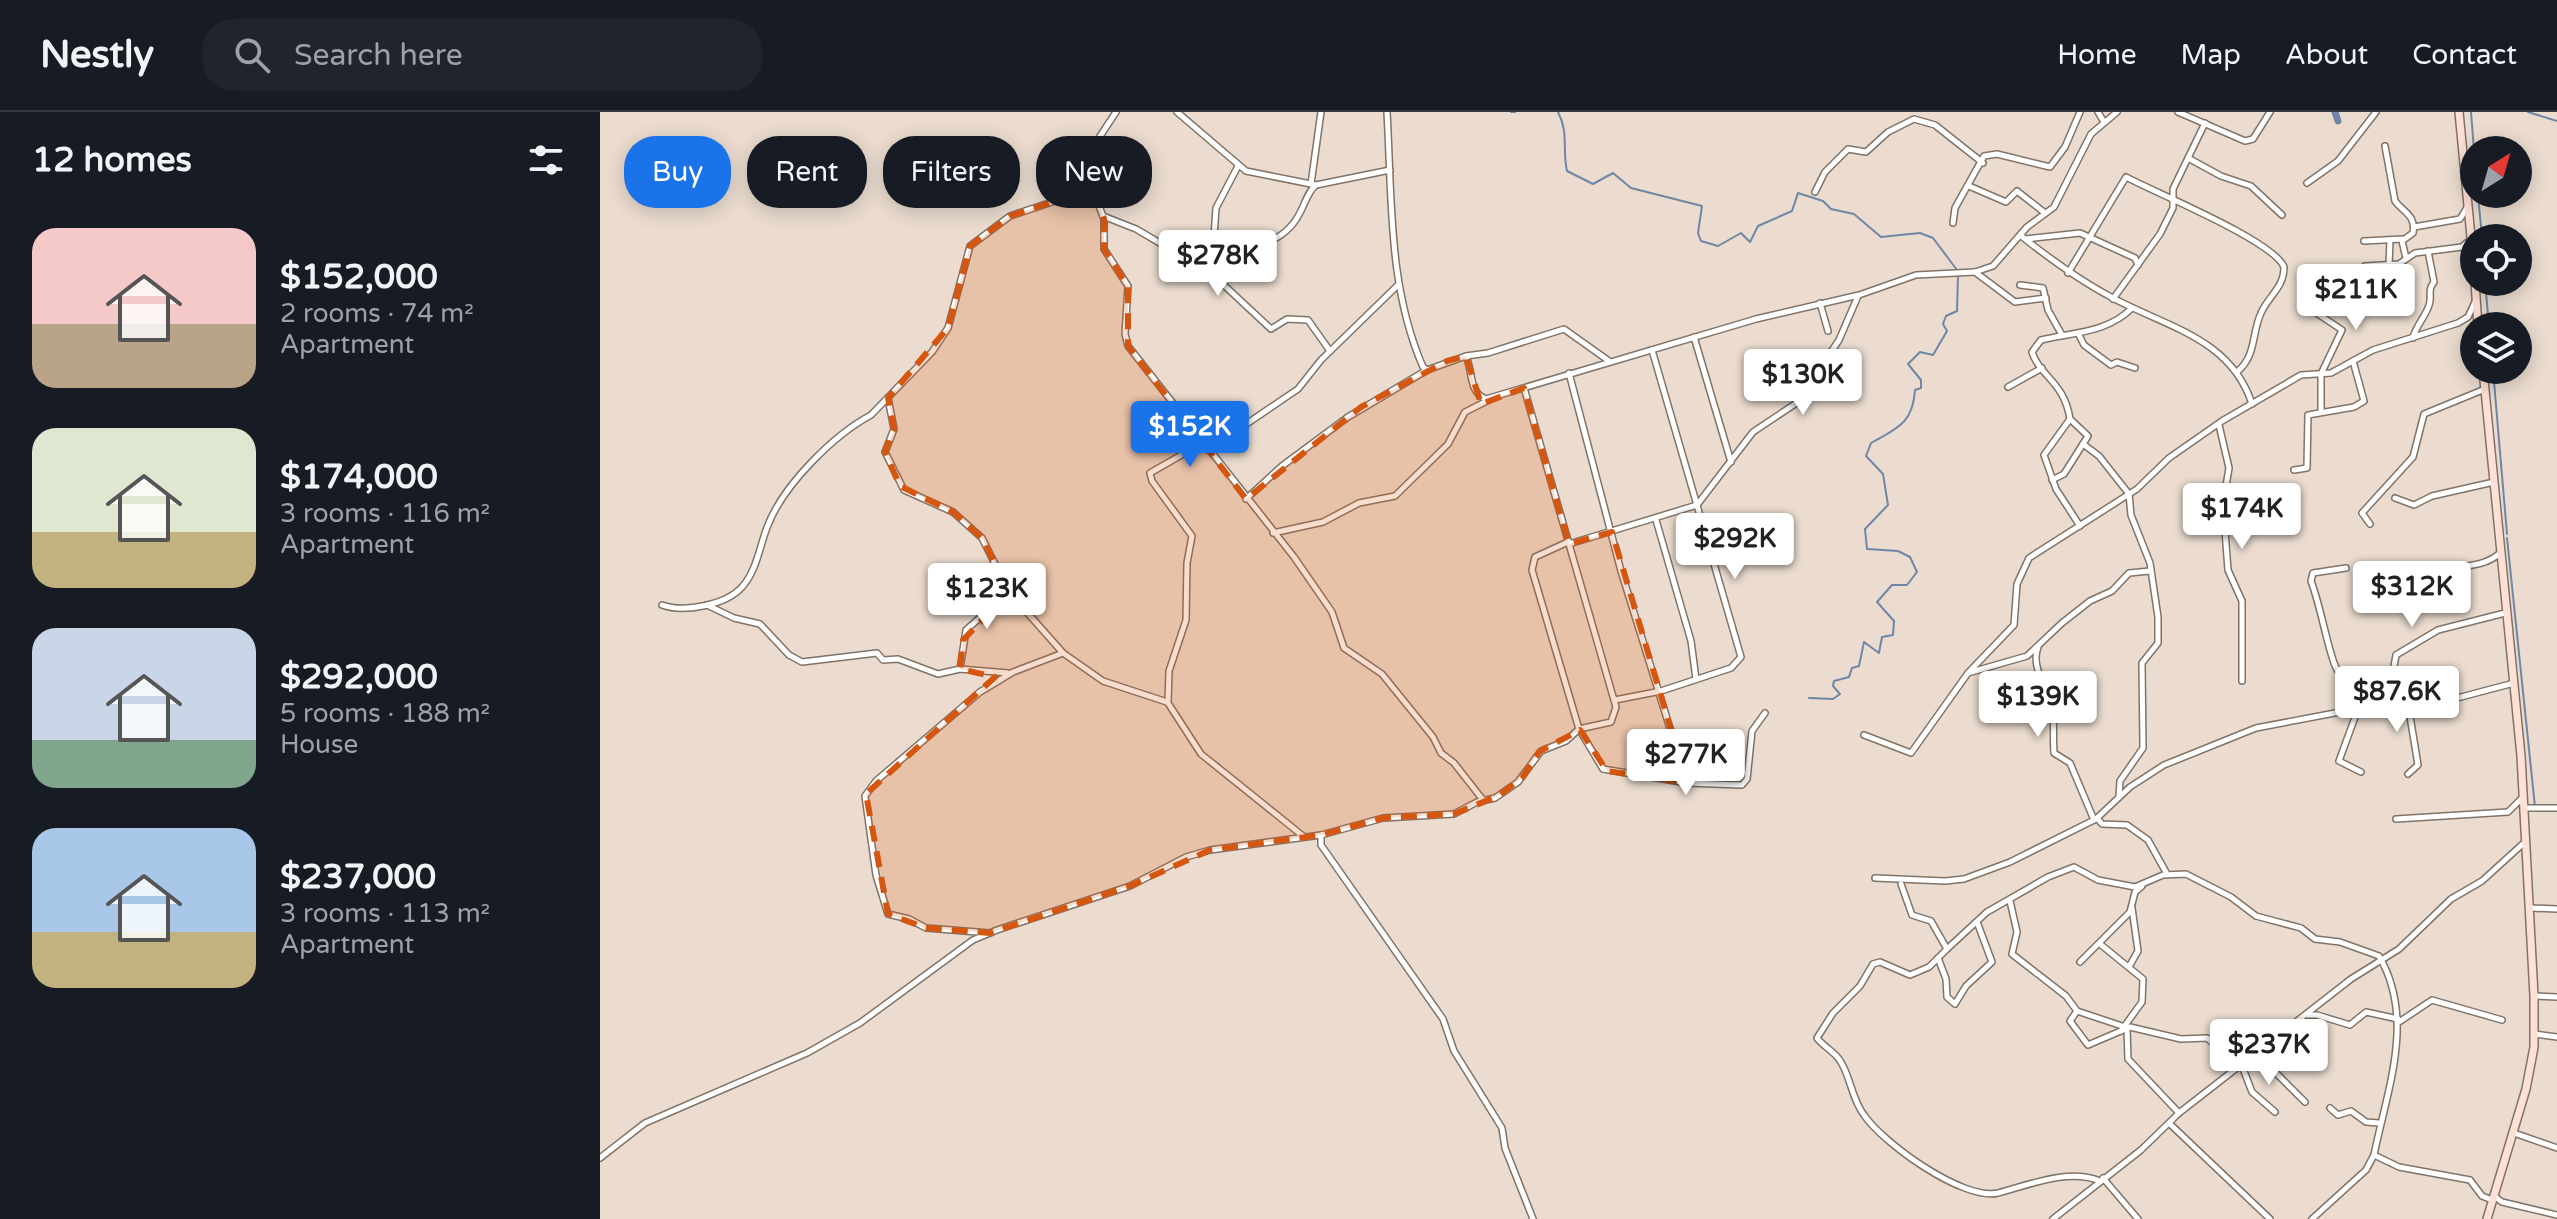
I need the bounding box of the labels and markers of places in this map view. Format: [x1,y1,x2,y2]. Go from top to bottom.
pin: $278K [1162,230,1274,298]
pin: $211K [2300,264,2412,332]
pin: $130K [1747,349,1859,417]
pin: $152K [1134,401,1246,469]
pin: $174K [2186,483,2298,551]
pin: $292K [1679,513,1791,581]
pin: $312K [2356,561,2468,629]
pin: $123K [931,563,1043,631]
pin: $87.6K [2332,666,2462,734]
pin: $139K [1982,671,2094,739]
pin: $277K [1630,729,1742,797]
pin: $237K [2213,1019,2325,1087]

